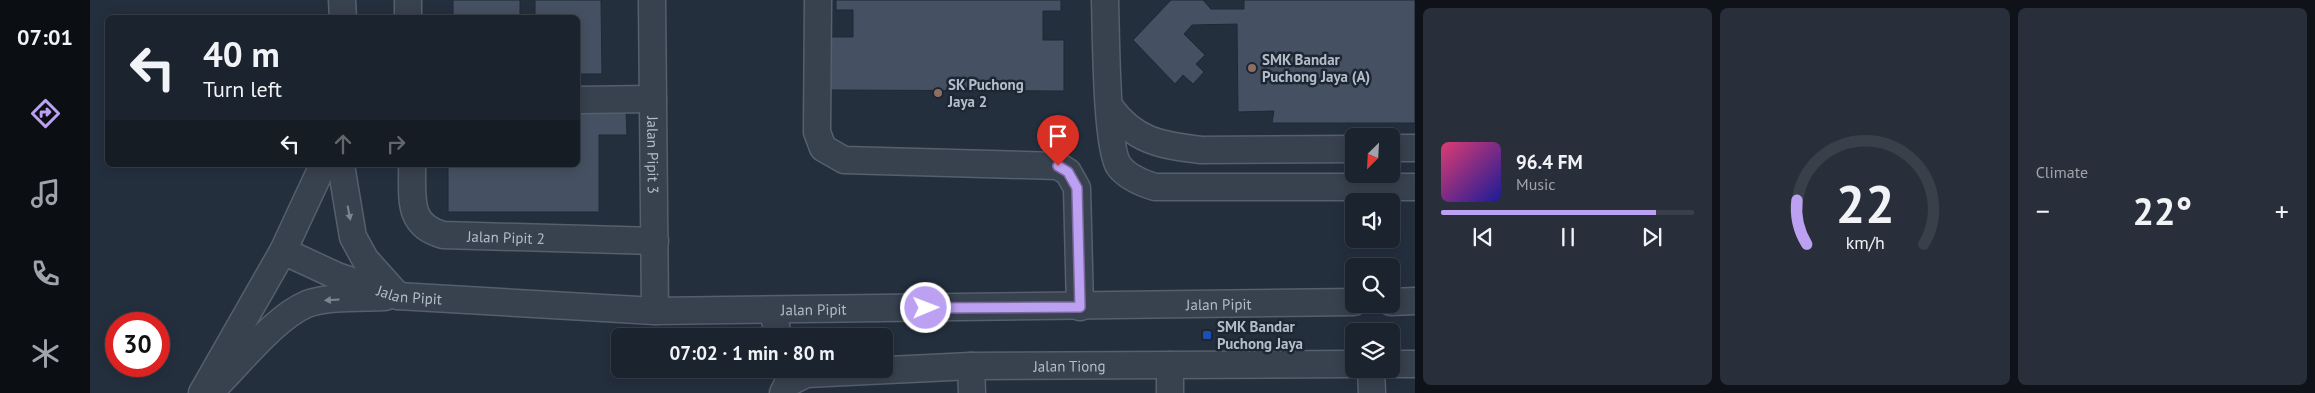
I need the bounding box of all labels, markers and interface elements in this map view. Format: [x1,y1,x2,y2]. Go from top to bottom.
text: 07:01 [17,23,73,51]
text: 40 m [203,31,280,77]
icon: left [120,35,185,100]
place label: SMK Bandar Puchong Jaya (A) [1262,50,1370,86]
marker: SMK Bandar Puchong Jaya (A) [1246,62,1258,74]
text: Turn left [203,75,282,103]
place label: SK Puchong Jaya 2 [947,75,1024,111]
marker: SK Puchong Jaya 2 [932,87,944,99]
icon: directions [28,96,63,131]
street label: Jalan Pipit 3 [644,115,663,194]
pin [1037,115,1079,166]
icon: arrive [1044,122,1072,150]
north arrow [1345,128,1400,182]
map controls [1345,128,1400,378]
icon: left [276,130,304,158]
icon: ahead [329,130,357,158]
icon: right [382,130,410,158]
text: 96.4 FM [1516,150,1583,174]
text: Climate [2036,162,2088,182]
text: 22 [1836,170,1894,237]
text: Music [1516,174,1556,194]
icon: music [28,176,63,211]
text: 22° [2132,186,2192,235]
text: − [2036,192,2050,229]
text: + [2275,192,2289,229]
button: sound [1345,193,1400,248]
one-way arrow [345,206,353,222]
icon: previous [1469,223,1497,251]
icon: pause [1554,223,1582,251]
icon: next [1638,223,1666,251]
street label: Jalan Pipit 2 [466,226,545,247]
text: km/h [1845,231,1885,254]
icon: phone [28,256,63,291]
button: search [1345,258,1400,313]
street label: Jalan Pipit [374,280,443,308]
position arrow [899,281,951,333]
street label: Jalan Pipit [1185,294,1252,314]
one-way arrow [324,296,340,304]
street label: Jalan Pipit [780,299,847,319]
speed limit sign: 30 [105,312,170,377]
place label: SMK Bandar Puchong Jaya [1217,317,1303,353]
button: layers [1345,323,1400,378]
marker: SMK Bandar Puchong Jaya [1201,329,1213,341]
icon: climate [28,336,63,371]
text: 07:02 · 1 min · 80 m [669,341,835,365]
street label: Jalan Tiong [1032,356,1106,375]

